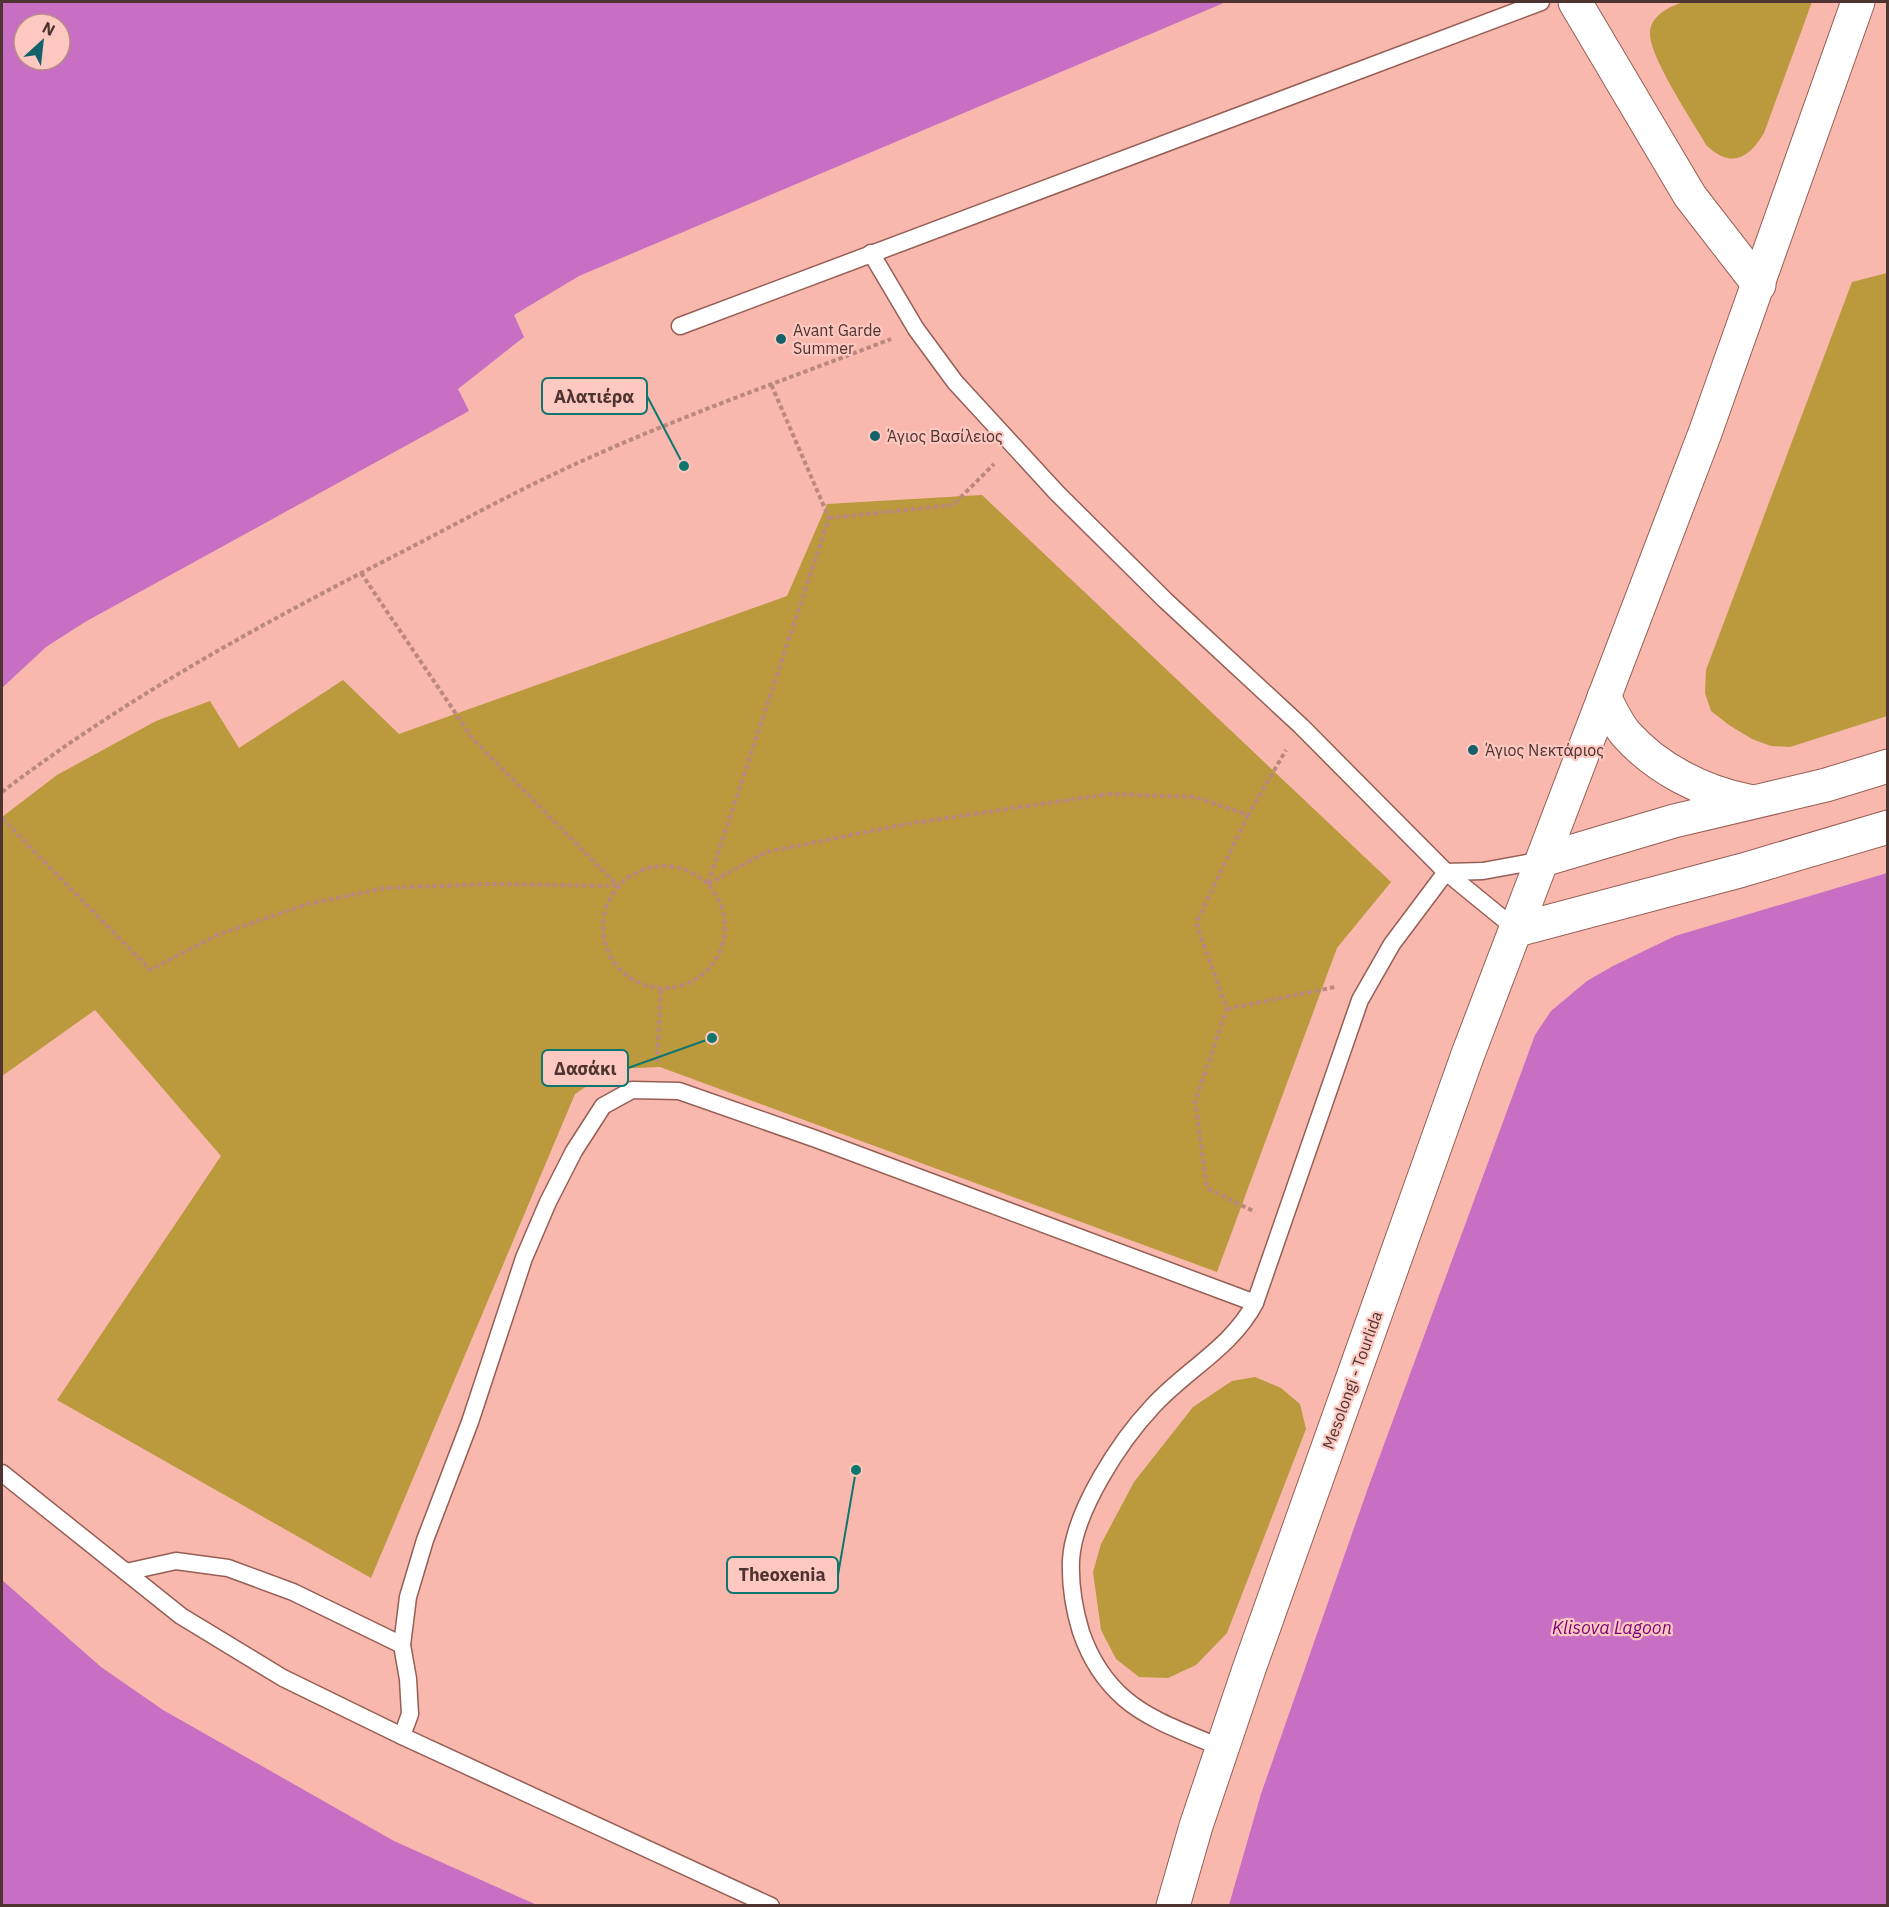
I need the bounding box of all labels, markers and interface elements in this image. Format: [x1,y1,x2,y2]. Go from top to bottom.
north arrow [12,12,72,72]
text: N [39,17,59,40]
place label: Avant Garde Summer [793,320,881,358]
marker: Avant Garde Summer [774,332,788,346]
callout: Αλατιέρα [542,378,647,414]
text: Αλατιέρα [554,385,634,408]
place label: Άγιος Βασίλειος [887,426,1003,446]
marker: Άγιος Βασίλειος [868,429,882,443]
place label: Άγιος Νεκτάριος [1485,740,1604,760]
marker: Άγιος Νεκτάριος [1466,743,1480,757]
callout: Δασάκι [542,1050,628,1086]
text: Δασάκι [554,1057,616,1080]
street label: Mesolongi - Tourlida [1318,1308,1386,1452]
callout: Theoxenia [727,1557,838,1593]
text: Theoxenia [738,1563,826,1586]
water label: Klisova Lagoon [1552,1616,1672,1639]

